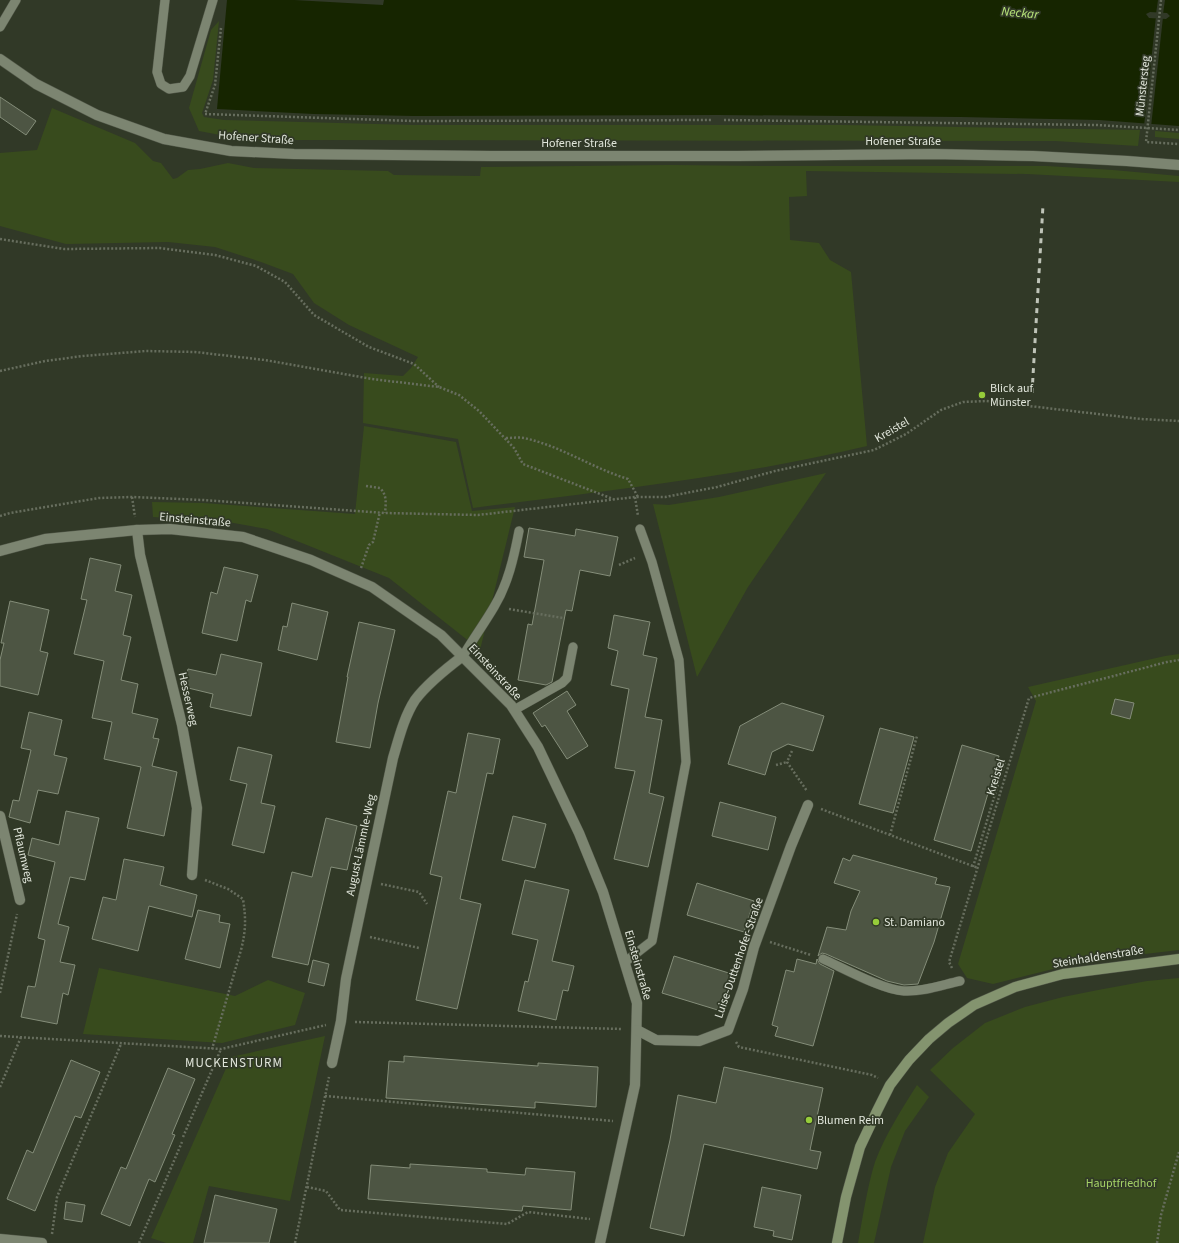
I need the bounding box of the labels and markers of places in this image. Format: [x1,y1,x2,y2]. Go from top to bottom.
place label: Blick auf Münster [990,380,1033,411]
marker: Blick auf Münster [977,390,987,400]
place label: St. Damiano [884,914,945,931]
marker: St. Damiano [871,917,881,927]
place label: Blumen Reim [817,1112,884,1129]
marker: Blumen Reim [804,1115,814,1125]

